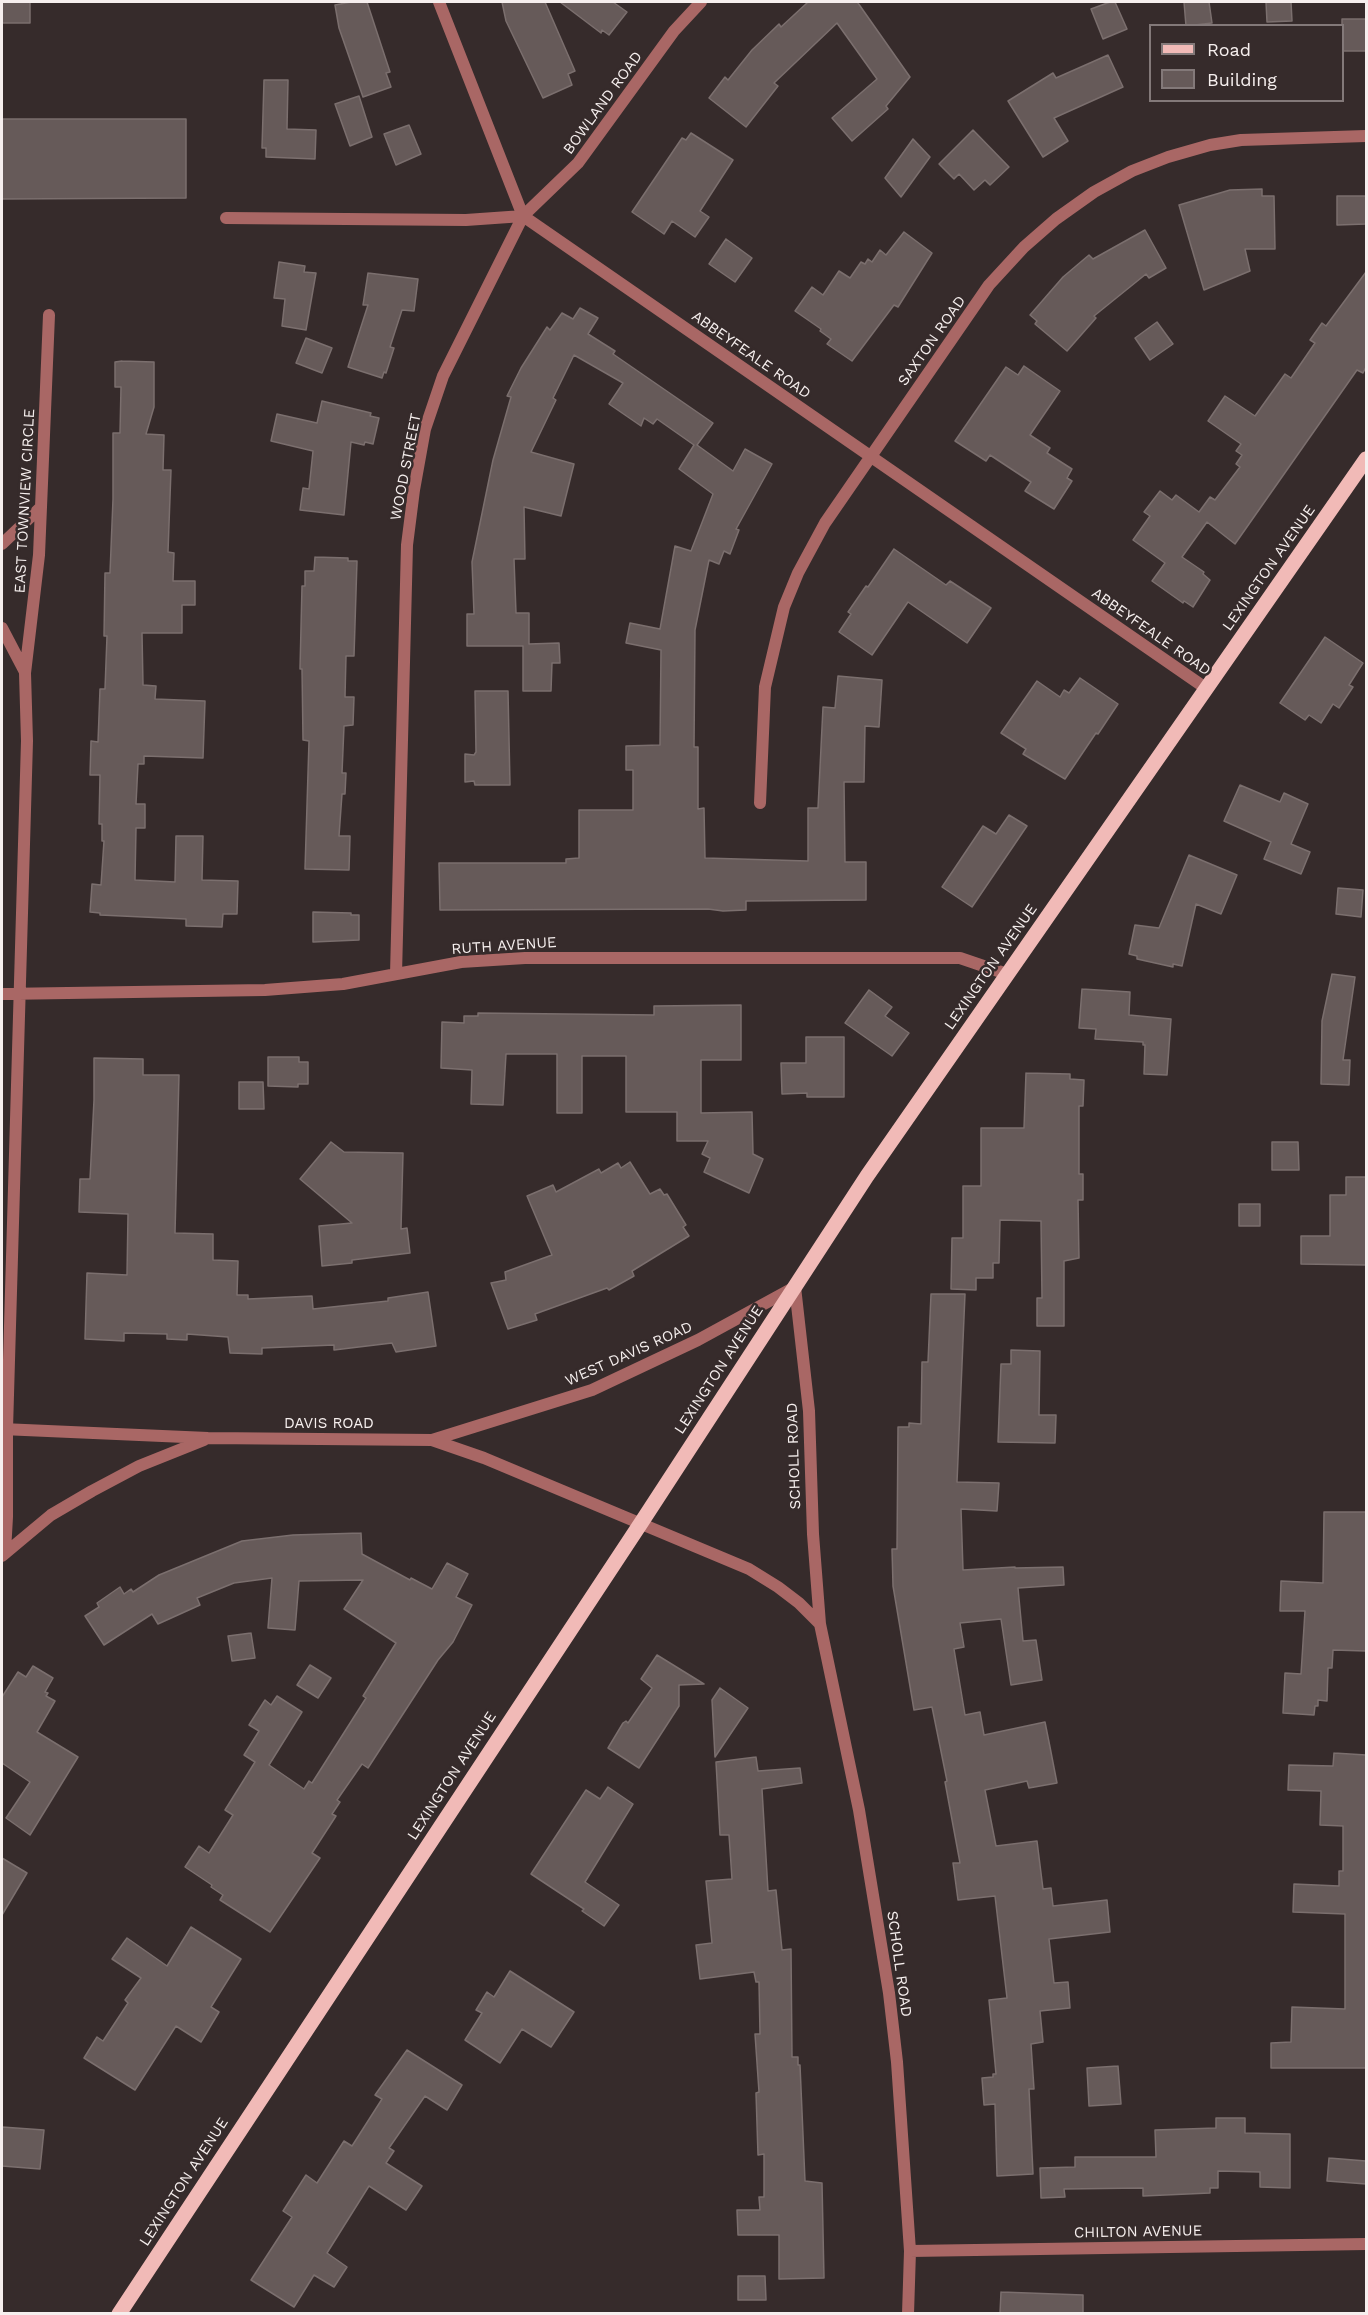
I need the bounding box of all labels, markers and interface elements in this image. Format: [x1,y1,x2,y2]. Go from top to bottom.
legend [1149,24,1344,102]
text: Road [1207,39,1251,60]
street label: BOWLAND ROAD [560,48,646,158]
text: Building [1207,69,1277,90]
street label: SAXTON ROAD [894,293,970,389]
street label: ABBEYFEALE ROAD [688,307,814,403]
street label: EAST TOWNVIEW CIRCLE [11,408,39,594]
street label: WOOD STREET [387,412,425,522]
street label: LEXINGTON AVENUE [1219,502,1319,634]
street label: ABBEYFEALE ROAD [1088,584,1214,680]
street label: LEXINGTON AVENUE [941,901,1041,1033]
street label: RUTH AVENUE [451,933,557,959]
street label: LEXINGTON AVENUE [671,1302,767,1438]
street label: WEST DAVIS ROAD [563,1318,695,1390]
street label: SCHOLL ROAD [783,1402,805,1510]
street label: DAVIS ROAD [284,1415,374,1433]
street label: LEXINGTON AVENUE [404,1708,500,1844]
street label: SCHOLL ROAD [883,1910,915,2018]
street label: LEXINGTON AVENUE [136,2114,232,2250]
street label: CHILTON AVENUE [1074,2222,1202,2242]

